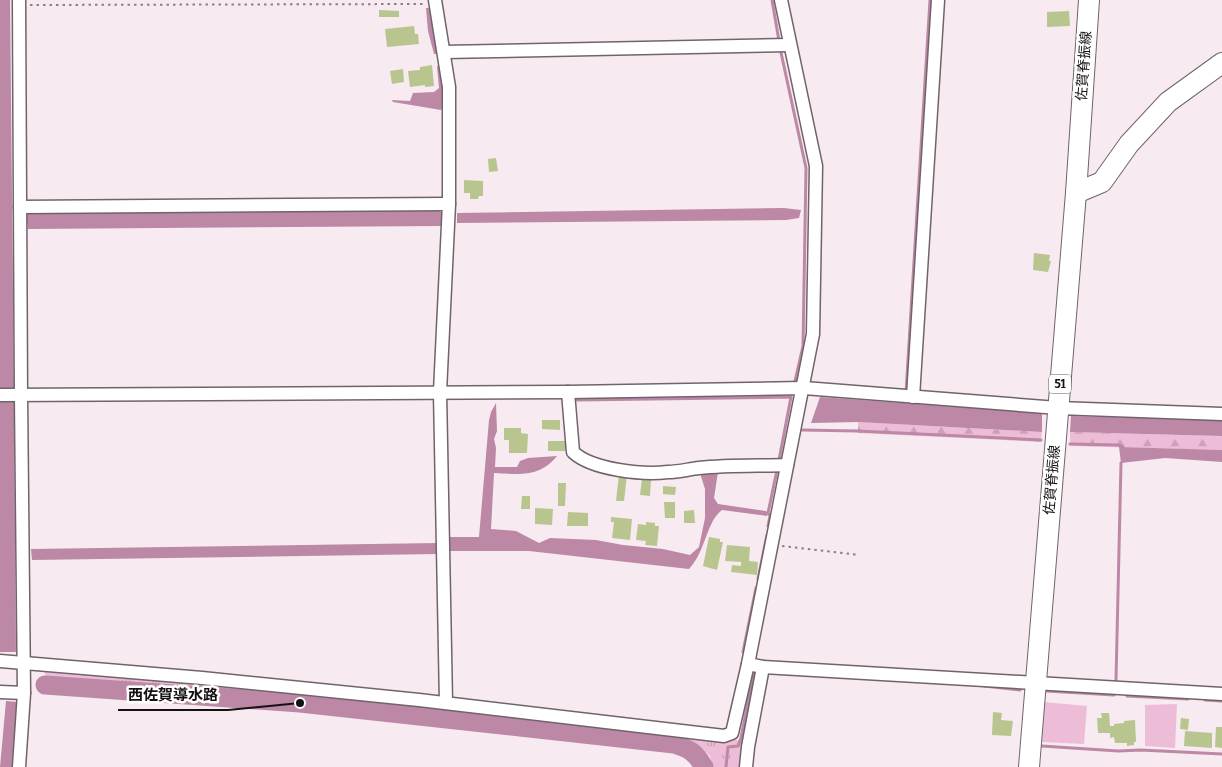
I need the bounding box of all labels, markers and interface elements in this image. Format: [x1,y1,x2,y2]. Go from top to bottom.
street label: 佐賀脊振線 [1073,30,1095,102]
road number: 51 [1049,374,1071,394]
street label: 佐賀脊振線 [1040,444,1064,516]
callout: 西佐賀導水路 [118,680,228,710]
text: 西佐賀導水路 [128,686,218,704]

